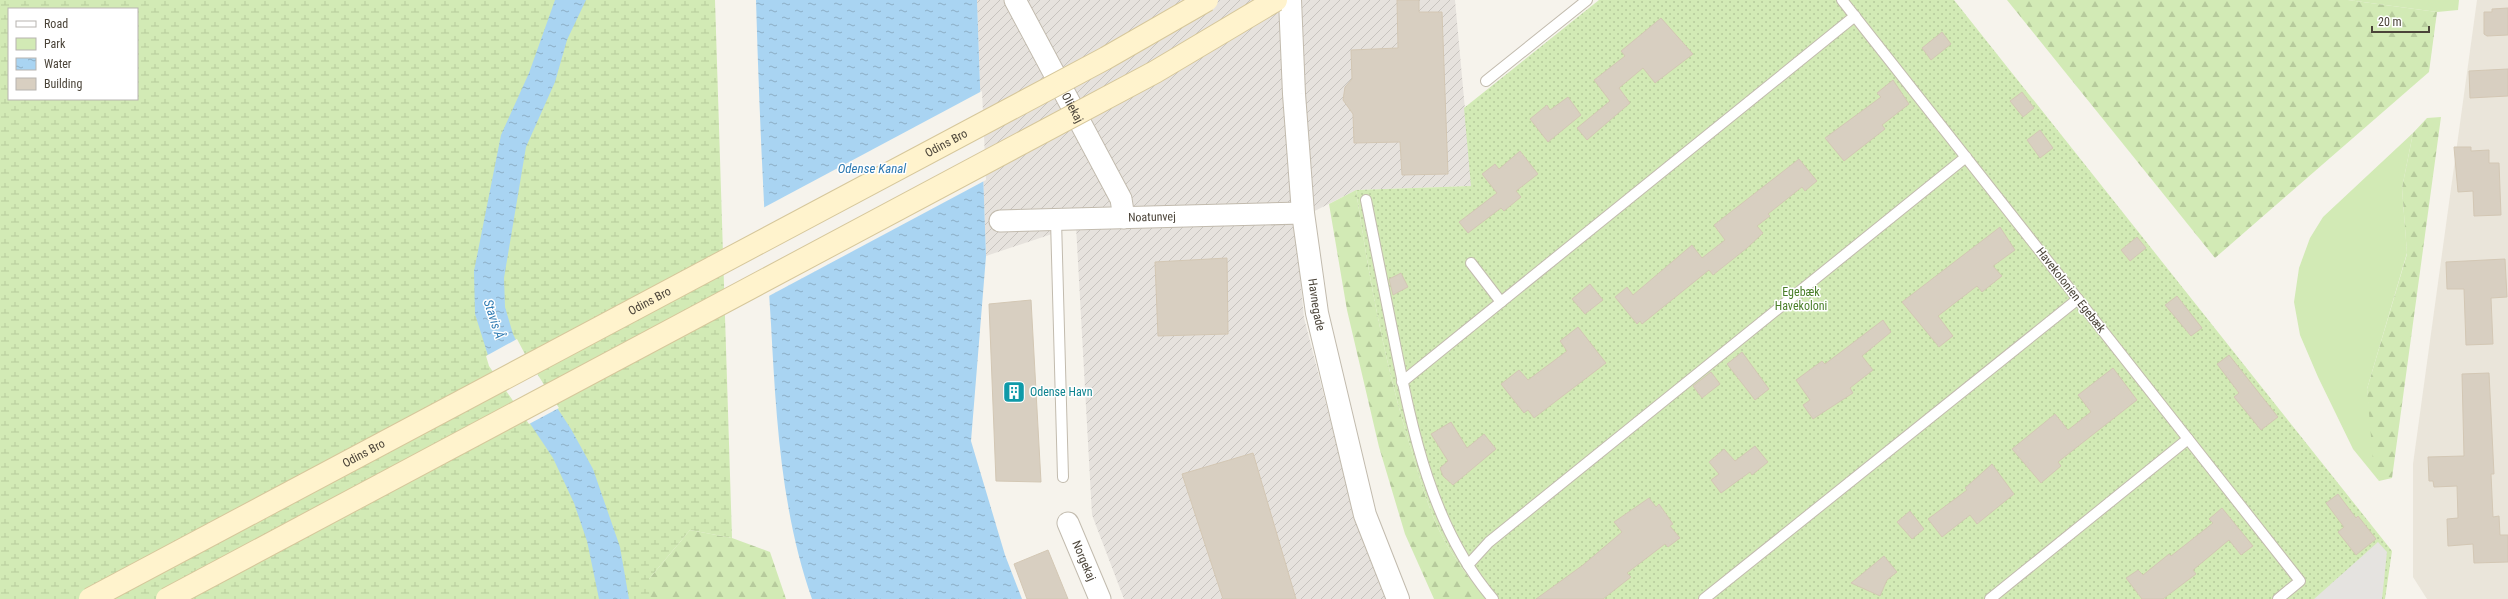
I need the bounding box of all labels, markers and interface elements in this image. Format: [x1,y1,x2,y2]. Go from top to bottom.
legend [8,8,138,100]
scale bar [2372,8,2429,34]
text: 20 m [2378,15,2402,29]
text: Road [44,17,68,31]
text: Park [44,37,66,51]
text: Water [44,57,72,71]
text: Building [44,77,82,91]
street label: Oliekaj [1059,90,1086,125]
street label: Odins Bro [923,126,970,160]
water label: Odense Kanal [838,161,907,176]
street label: Noatunvej [1128,209,1176,225]
street label: Havekolonien Egebæk [2033,245,2109,336]
street label: Havnegade [1305,277,1328,333]
street label: Odins Bro [626,284,673,318]
park label: Egebæk Havekoloni [1775,285,1827,313]
water label: Stavis Å [481,297,507,341]
building icon: Odense Havn [1001,379,1027,405]
place label: Odense Havn [1030,385,1093,399]
street label: Odins Bro [340,436,387,470]
street label: Norgekaj [1069,539,1099,583]

